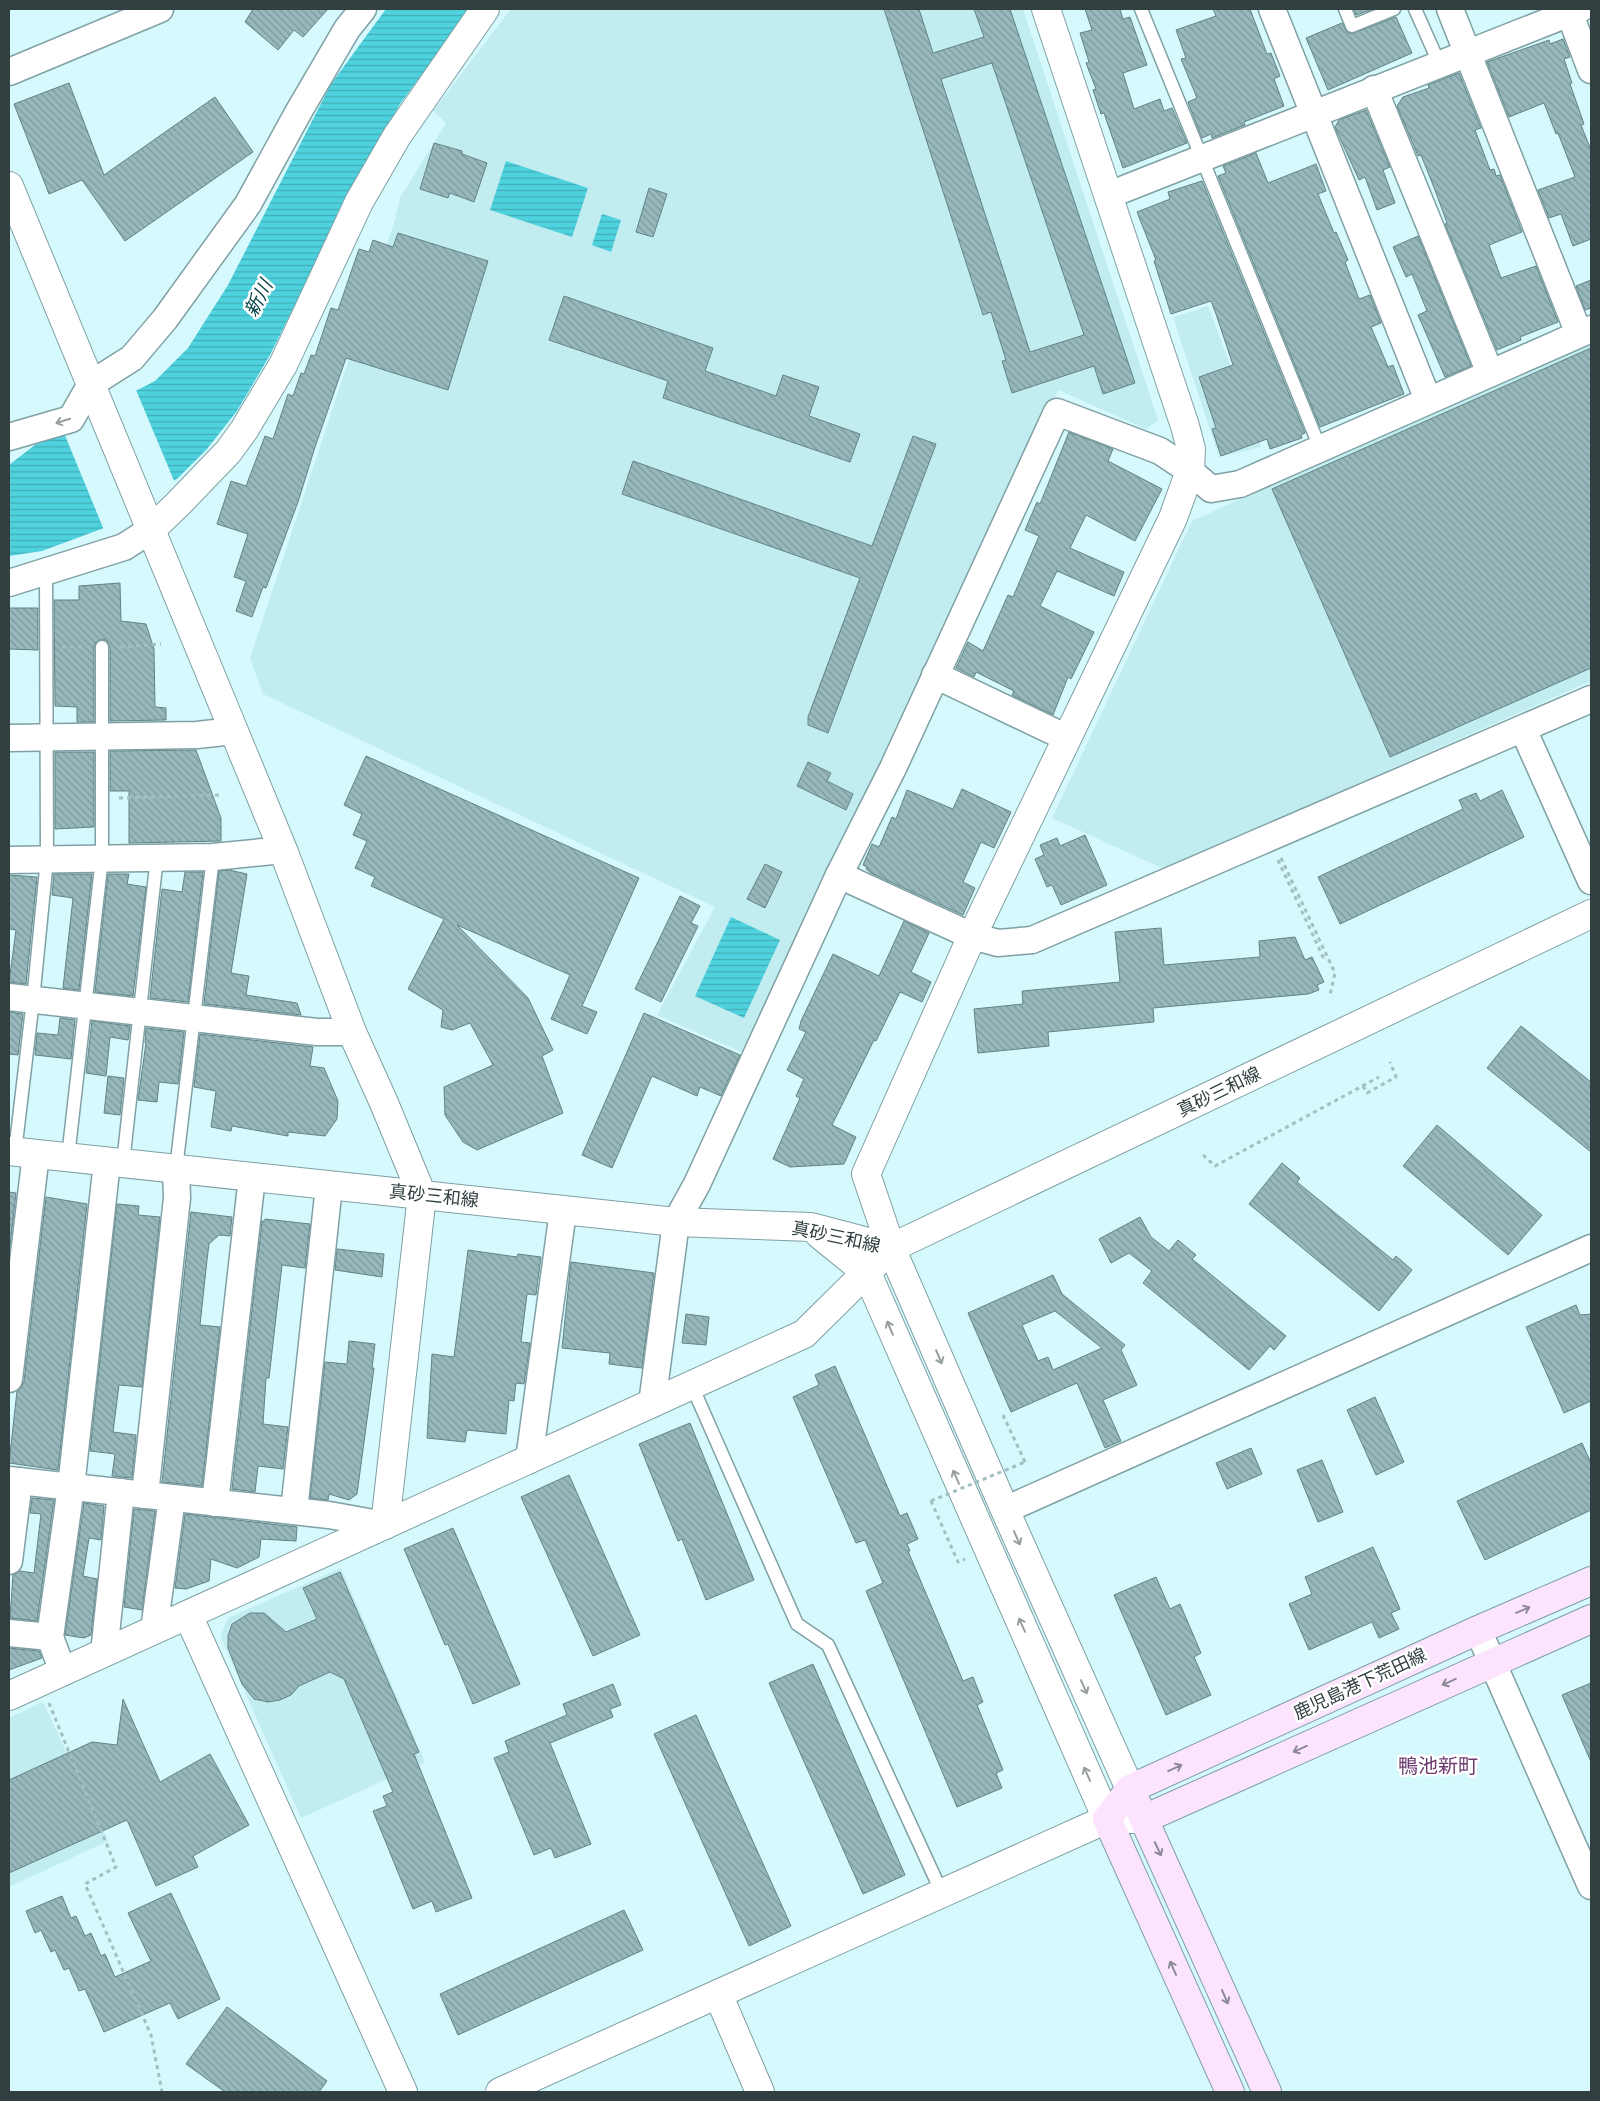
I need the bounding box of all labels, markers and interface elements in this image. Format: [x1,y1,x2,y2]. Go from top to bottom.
water label: 新川 [237,273,278,320]
one-way arrow [55,417,71,426]
street label: 真砂三和線 [1173,1061,1264,1122]
street label: 真砂三和線 [388,1178,480,1212]
street label: 真砂三和線 [790,1215,883,1257]
one-way arrow [885,1321,895,1336]
one-way arrow [934,1349,944,1364]
one-way arrow [950,1470,960,1485]
one-way arrow [1013,1530,1023,1545]
one-way arrow [1515,1605,1530,1615]
one-way arrow [1016,1618,1026,1633]
street label: 鹿児島港下荒田線 [1289,1642,1430,1724]
one-way arrow [1442,1678,1457,1687]
one-way arrow [1079,1679,1089,1694]
one-way arrow [1293,1744,1308,1754]
district label: 鴨池新町 [1398,1751,1478,1778]
one-way arrow [1167,1763,1182,1773]
one-way arrow [1082,1767,1092,1782]
one-way arrow [1154,1841,1163,1856]
one-way arrow [1168,1961,1178,1976]
one-way arrow [1220,1989,1230,2004]

